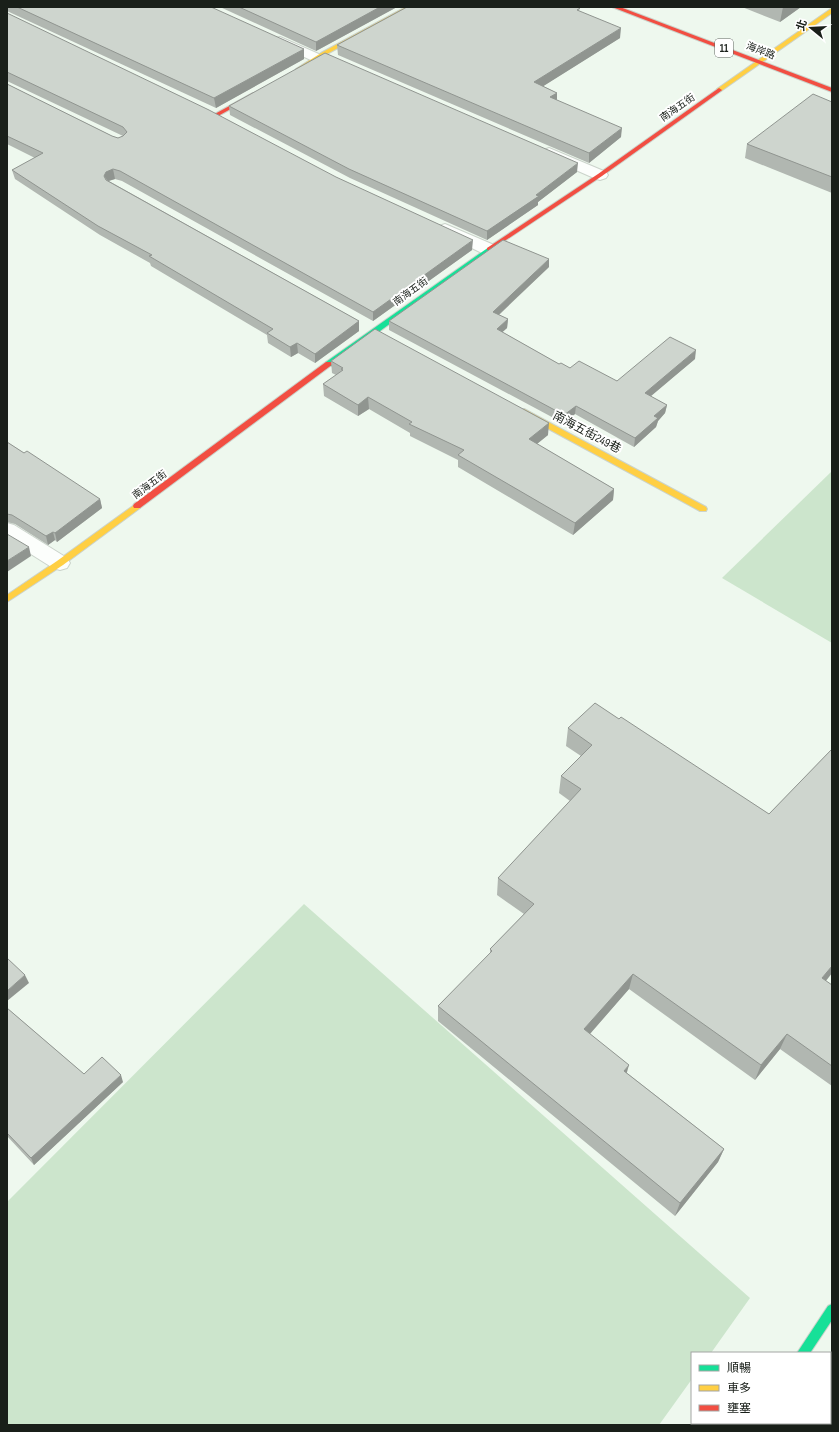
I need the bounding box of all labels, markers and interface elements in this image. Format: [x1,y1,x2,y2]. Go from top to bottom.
north arrow [791,8,831,48]
text: 北 [794,18,810,32]
road number: 11 [715,39,733,57]
street label: 海岸路 [744,40,777,62]
street label: 南海五街 [658,91,697,124]
street label: 南海五街 [391,275,430,308]
street label: 南海五街249巷 [550,408,624,457]
street label: 南海五街 [130,468,169,502]
legend [691,1352,831,1424]
text: 順暢 [727,1361,751,1376]
text: 車多 [727,1381,751,1396]
text: 壅塞 [727,1401,751,1416]

